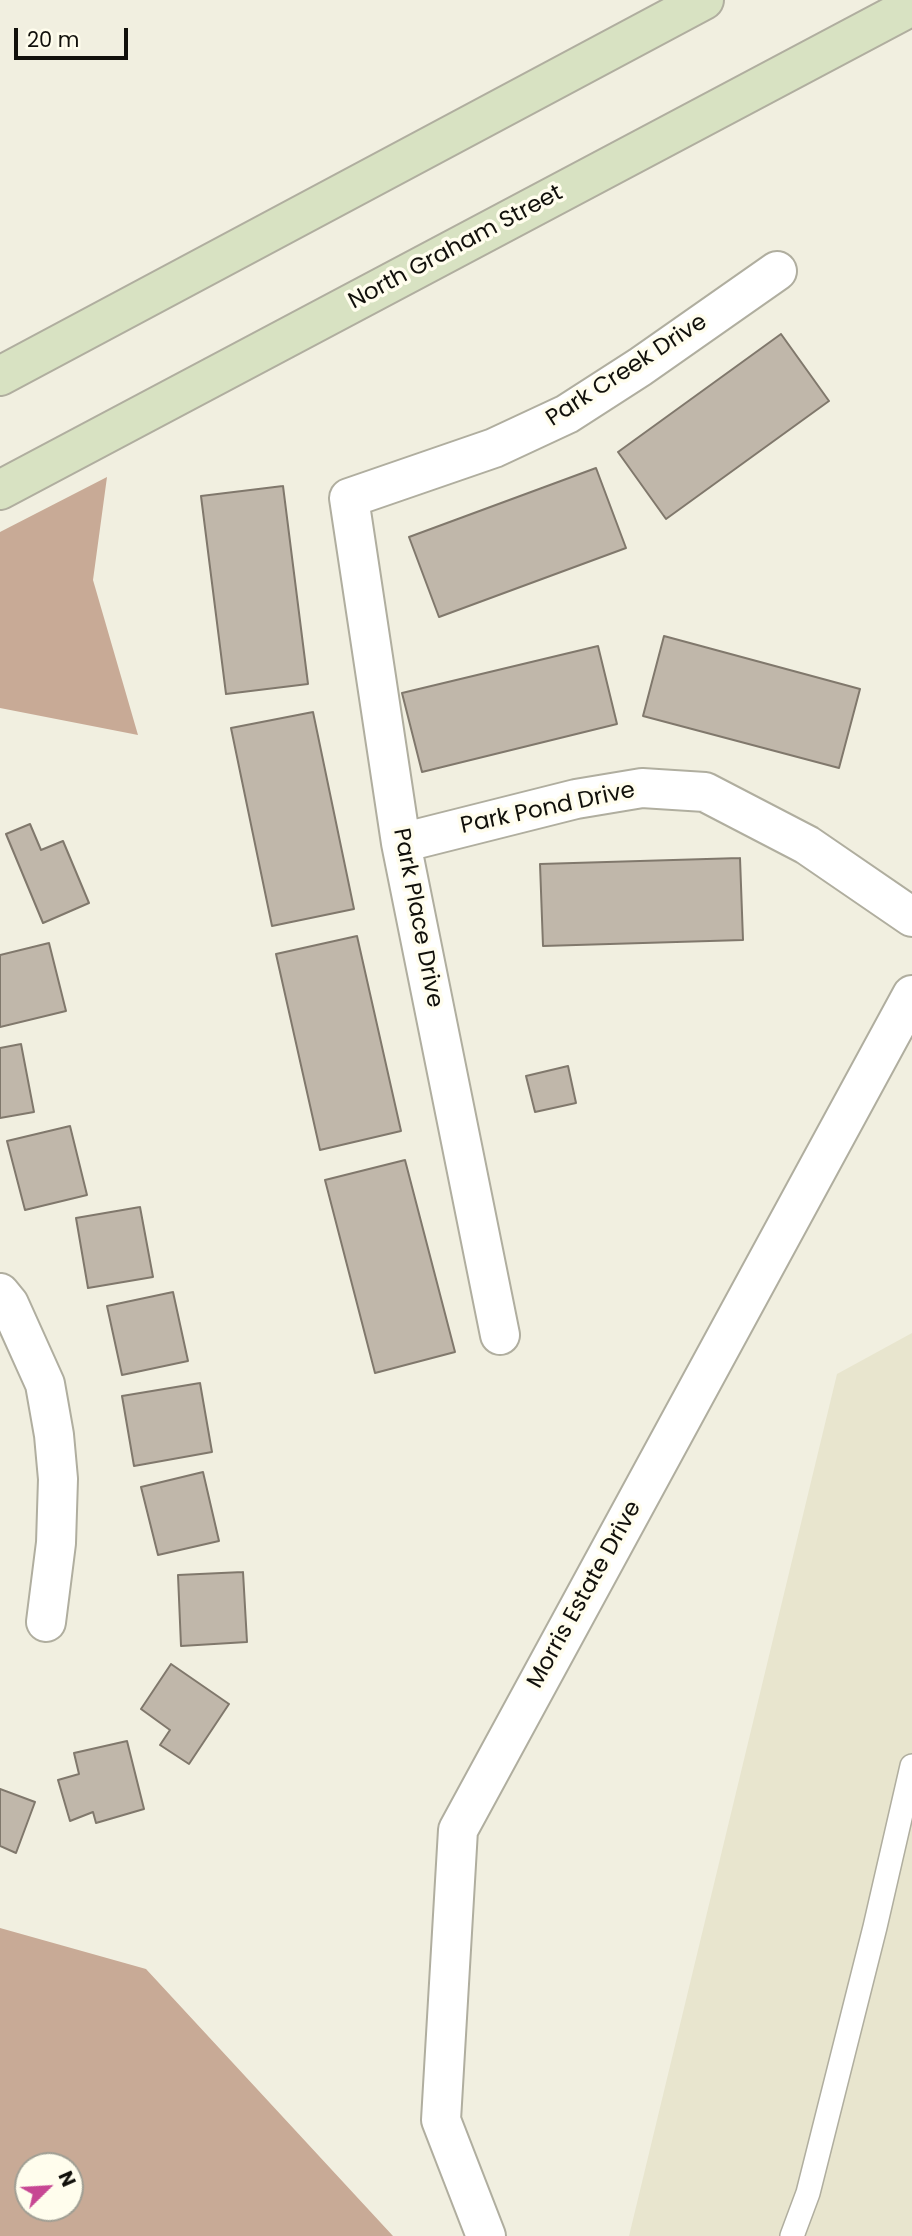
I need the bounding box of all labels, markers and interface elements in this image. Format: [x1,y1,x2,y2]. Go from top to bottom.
scale bar [18,14,131,58]
text: 20 m [27,25,80,54]
street label: North Graham Street [344,180,568,316]
street label: Park Creek Drive [542,309,712,433]
street label: Park Pond Drive [458,777,638,841]
street label: Park Place Drive [386,826,448,1010]
street label: Morris Estate Drive [522,1497,648,1693]
north arrow [14,2152,84,2222]
text: N [52,2167,82,2191]

